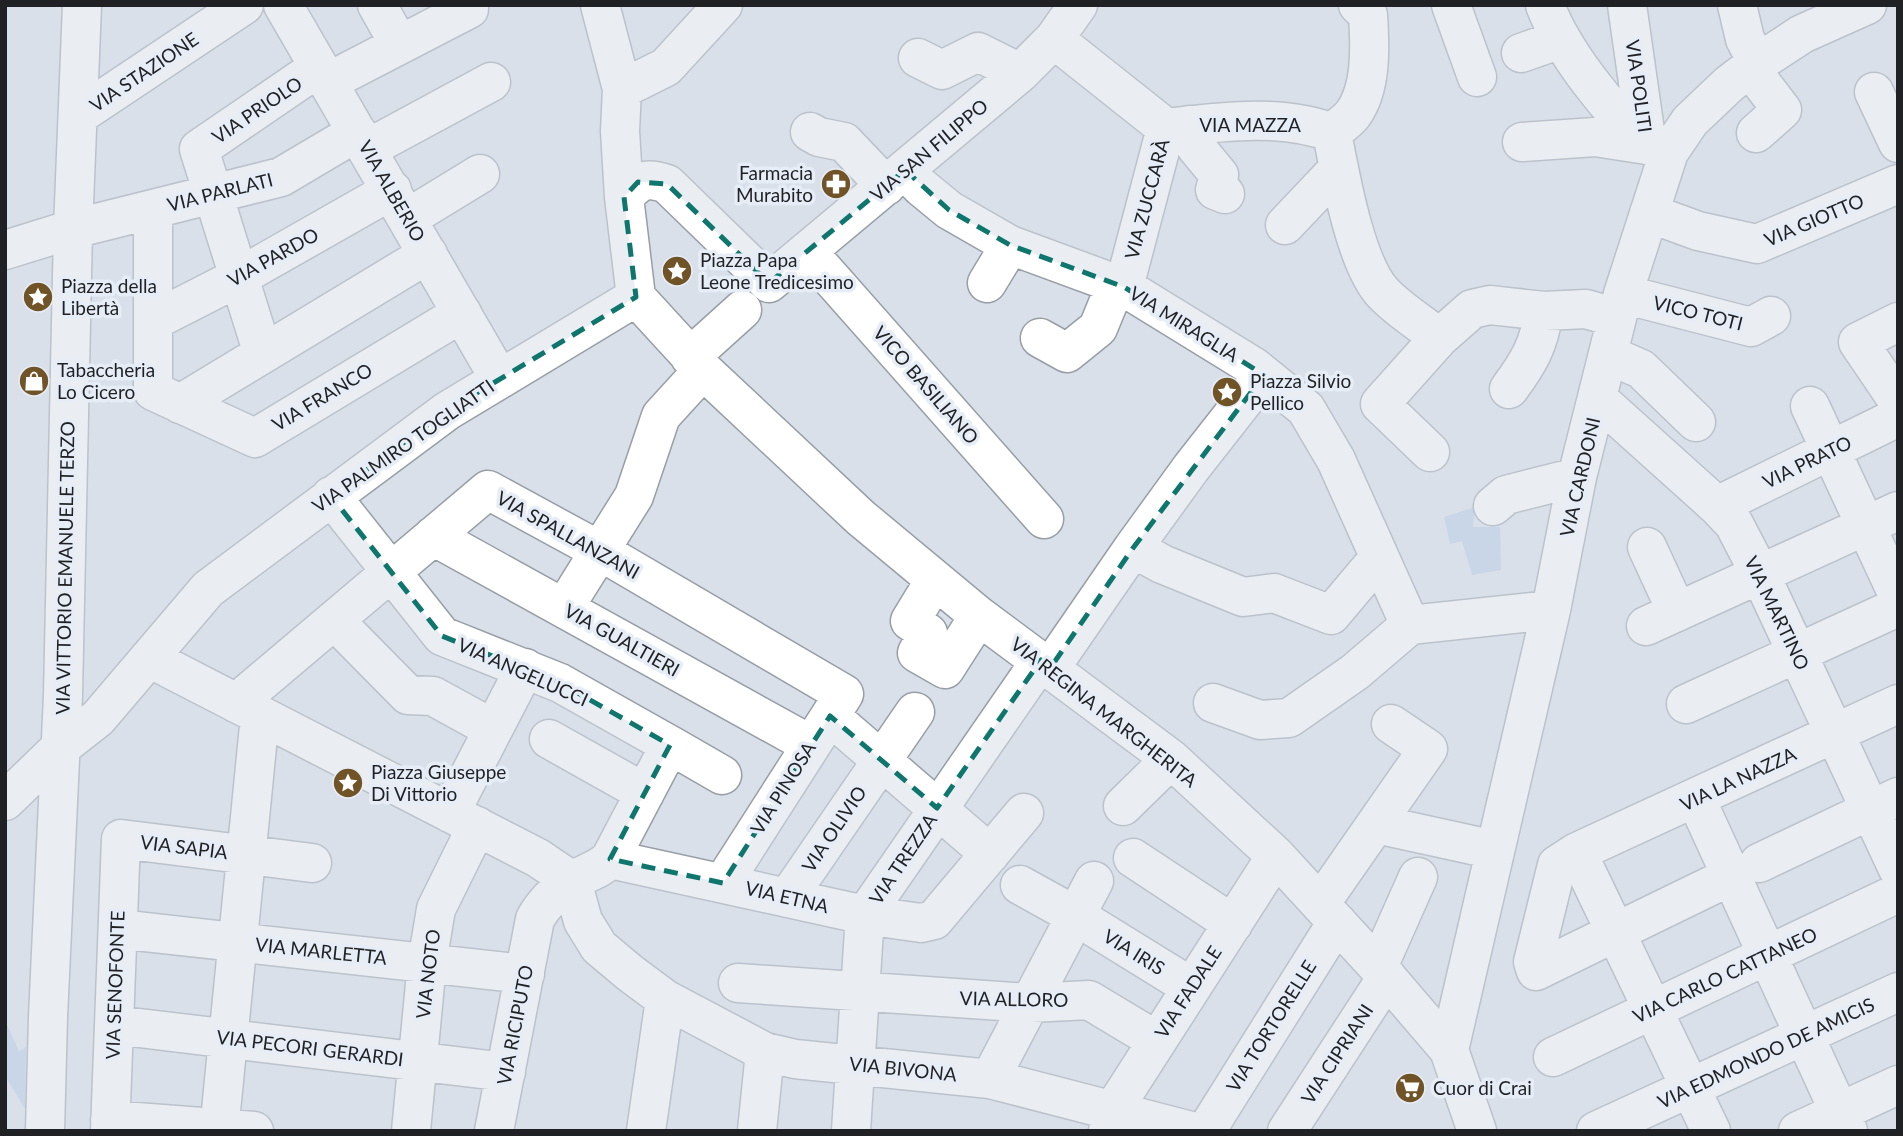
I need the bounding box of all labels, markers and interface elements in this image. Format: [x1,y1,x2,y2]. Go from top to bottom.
street label: VIA STAZIONE [85,27,202,116]
street label: VIA POLITI [1622,38,1657,134]
street label: VIA PRIOLO [207,71,306,148]
street label: VIA SAN FILIPPO [865,94,992,206]
street label: VIA MAZZA [1199,113,1301,136]
street label: VIA ALBERIO [354,136,431,245]
street label: VIA ZUCCARÀ [1119,136,1174,261]
place label: Farmacia Murabito [736,161,813,206]
street label: VIA PARLATI [165,167,275,216]
pharmacy icon: Farmacia Murabito [819,167,853,201]
street label: VIA GIOTTO [1760,188,1867,251]
street label: VIA PARDO [223,222,322,291]
place label: Piazza Papa Leone Tredicesimo [700,248,854,293]
place icon: Piazza Papa Leone Tredicesimo [660,254,694,288]
place label: Piazza della Libertà [61,274,157,319]
place icon: Piazza della Libertà [21,280,55,314]
street label: VIA MIRAGLIA [1125,281,1243,366]
street label: VICO TOTI [1651,290,1745,335]
street label: VICO BASILIANO [869,321,984,448]
place label: Tabaccheria Lo Cicero [57,358,155,403]
street label: VIA FRANCO [267,358,376,436]
shop icon: Tabaccheria Lo Cicero [17,364,51,398]
place label: Piazza Silvio Pellico [1250,369,1351,414]
street label: VIA PALMIRO TOGLIATTI [307,374,498,517]
place icon: Piazza Silvio Pellico [1210,375,1244,409]
street label: VIA CARDONI [1555,415,1604,539]
street label: VIA VITTORIO EMANUELE TERZO [50,421,79,715]
street label: VIA PRATO [1759,430,1855,493]
street label: VIA SPALLANZANI [493,486,644,583]
street label: VIA MARTINO [1740,552,1815,673]
street label: VIA GUALTIERI [561,598,684,681]
street label: VIA ANGELUCCI [454,632,592,711]
street label: VIA REGINA MARGHERITA [1007,632,1202,792]
street label: VIA PINOSA [745,737,820,838]
street label: VIA LA NAZZA [1676,742,1800,815]
place label: Piazza Giuseppe Di Vittorio [371,760,506,805]
place icon: Piazza Giuseppe Di Vittorio [331,766,365,800]
street label: VIA OLIVIO [796,781,871,876]
street label: VIA TREZZA [864,809,941,908]
street label: VIA SAPIA [139,830,229,863]
street label: VIA ETNA [743,876,831,917]
street label: VIA SENOFONTE [100,910,129,1060]
street label: VIA CARLO CATTANEO [1629,922,1821,1027]
street label: VIA IRIS [1099,924,1169,979]
street label: VIA NOTO [411,928,444,1020]
street label: VIA MARLETTA [254,932,388,969]
street label: VIA FADALE [1149,941,1226,1042]
street label: VIA TORTORELLE [1221,956,1320,1096]
street label: VIA RICIPUTO [492,963,537,1087]
street label: VIA ALLORO [960,986,1068,1011]
street label: VIA EDMONDO DE AMICIS [1654,992,1878,1113]
street label: VIA CIPRIANI [1296,999,1377,1108]
street label: VIA PECORI GERARDI [215,1025,405,1070]
street label: VIA BIVONA [848,1051,958,1086]
supermarket icon: Cuor di Crai [1393,1071,1427,1105]
place label: Cuor di Crai [1433,1076,1532,1099]

